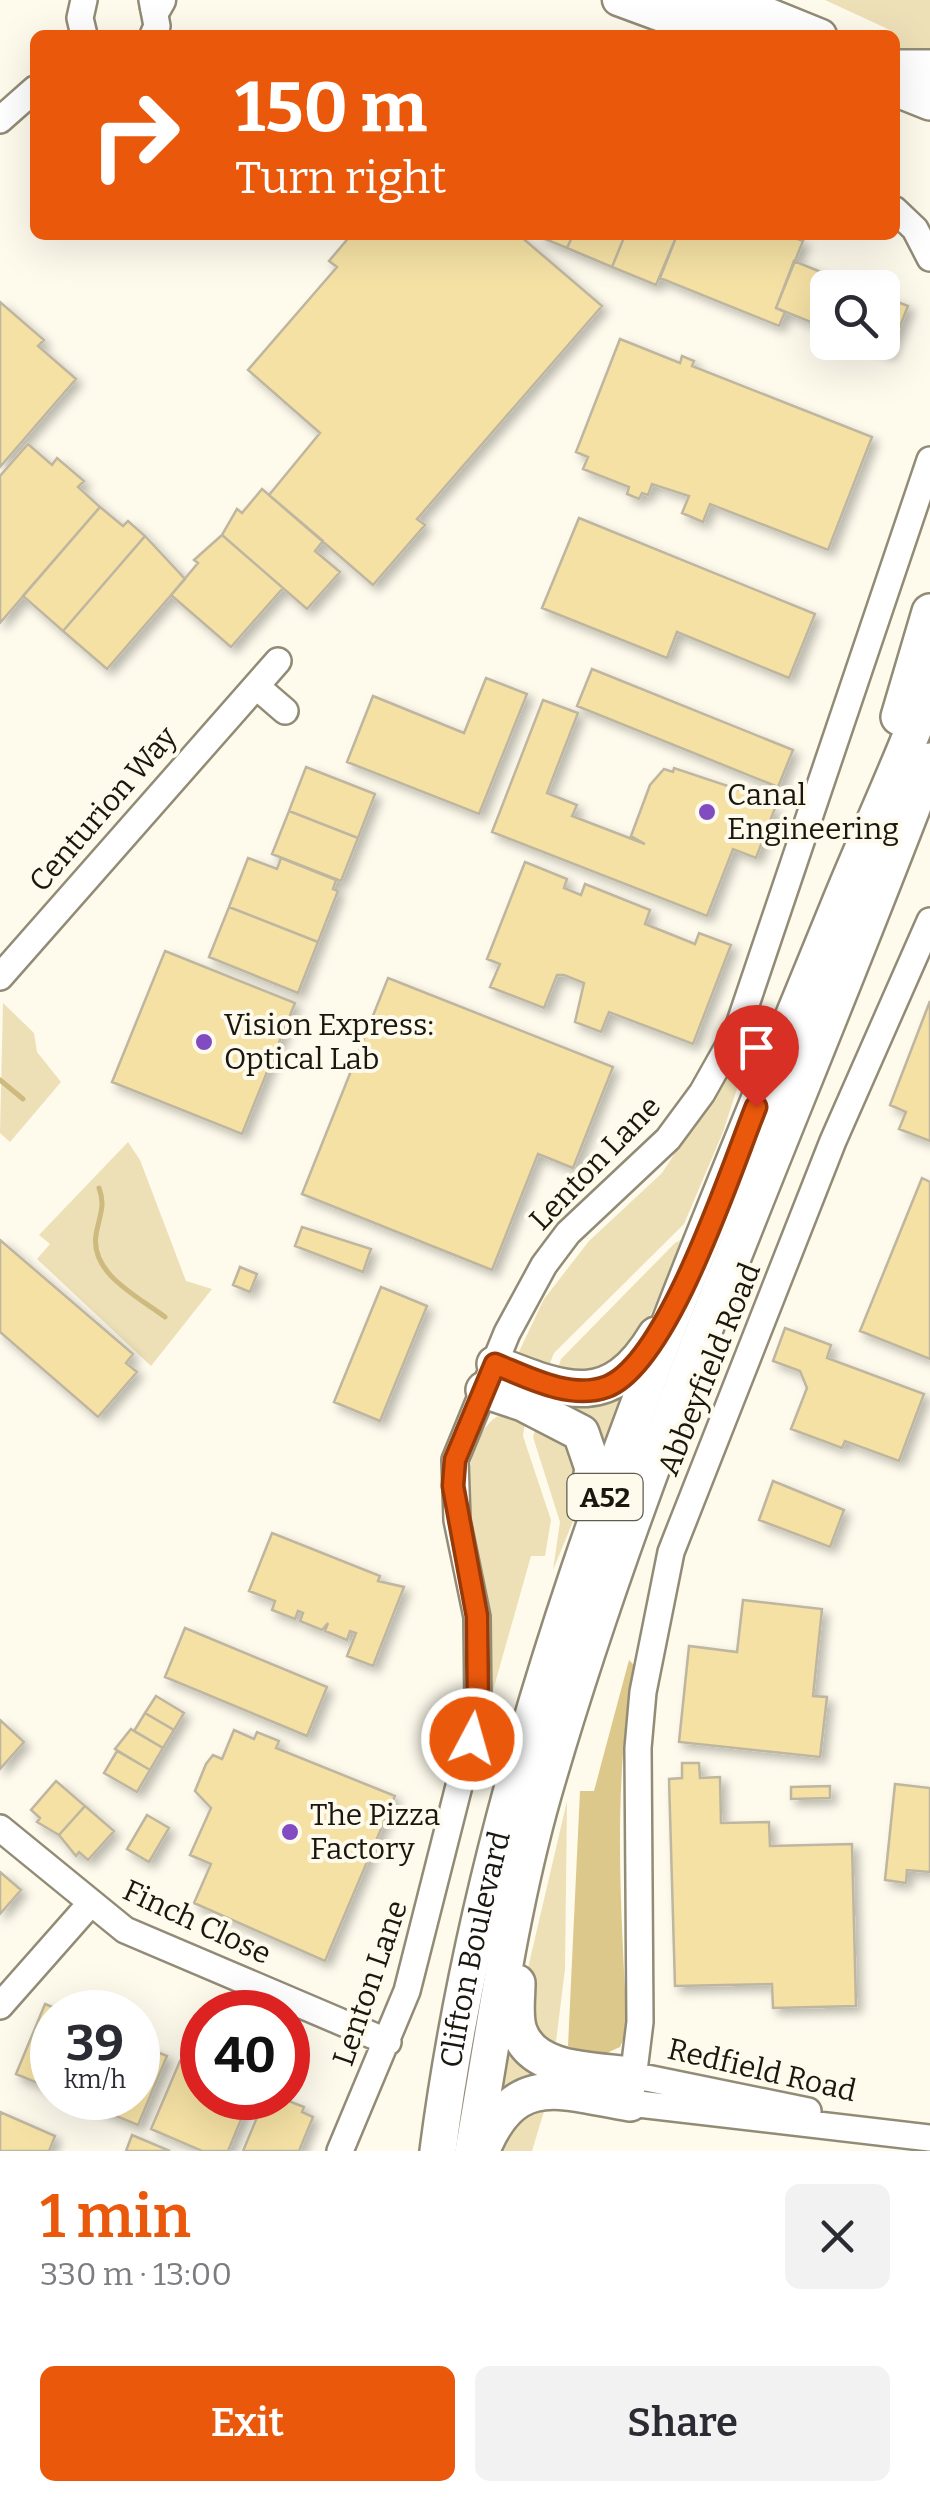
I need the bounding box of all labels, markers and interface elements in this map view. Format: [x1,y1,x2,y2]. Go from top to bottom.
text: 150 m [235,66,427,150]
icon: right [70,70,200,200]
text: Turn right [235,151,447,205]
map controls [810,270,900,360]
button: search [810,270,900,360]
street label: Centurion Way [22,719,185,899]
place label: Canal Engineering [727,777,899,847]
marker: Canal Engineering [696,801,718,823]
pin [714,1005,799,1108]
place label: Vision Express: Optical Lab [224,1007,434,1077]
icon: arrive [729,1020,784,1075]
marker: Vision Express: Optical Lab [193,1031,215,1053]
street label: Lenton Lane [522,1089,668,1237]
street label: Abbeyfield Road [650,1257,768,1481]
road number: A52 [568,1474,642,1520]
position arrow [420,1687,524,1791]
place label: The Pizza Factory [310,1797,440,1867]
marker: The Pizza Factory [279,1821,301,1843]
street label: Clifton Boulevard [433,1827,518,2070]
street label: Finch Close [117,1872,277,1972]
street label: Lenton Lane [325,1896,415,2070]
speed limit sign: 40 [180,1990,310,2120]
text: 39 [66,2013,124,2073]
street label: Redfield Road [664,2031,860,2109]
text: km/h [64,2065,126,2095]
text: 1 min [40,2181,191,2253]
button: close [785,2184,890,2289]
text: 330 m · 13:00 [40,2255,232,2293]
button: Exit [40,2366,455,2481]
button: Share [475,2366,890,2481]

